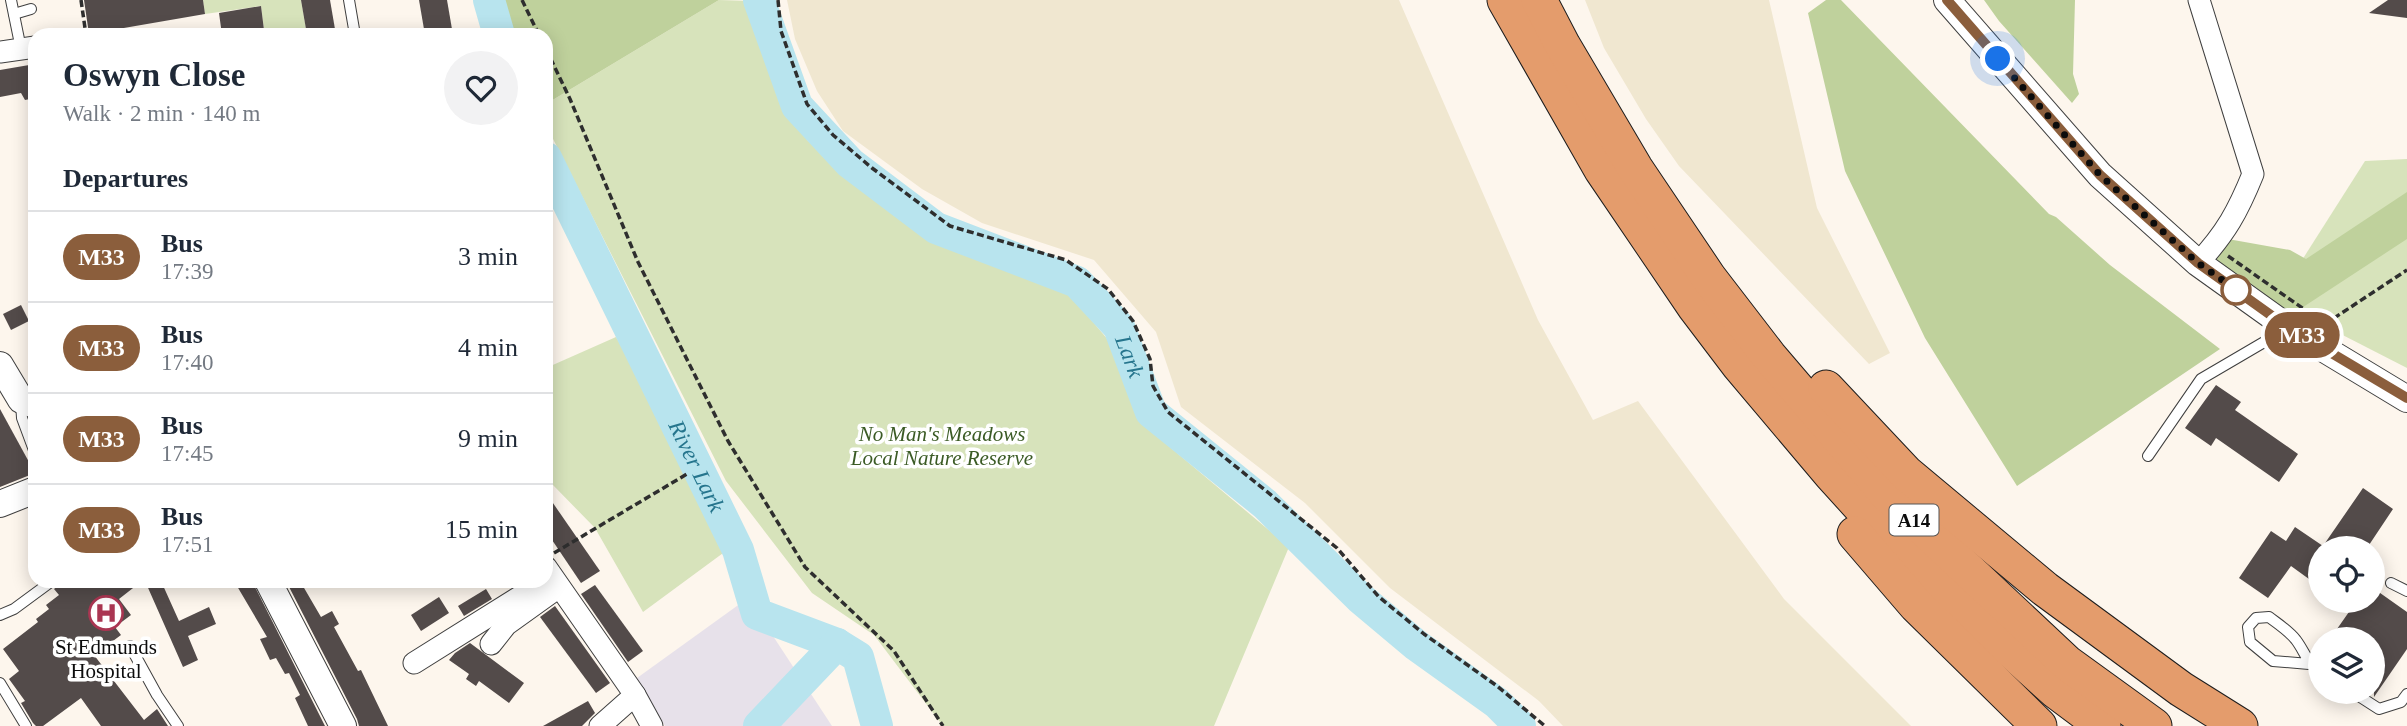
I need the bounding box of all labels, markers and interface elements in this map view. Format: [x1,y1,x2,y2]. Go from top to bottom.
your location [1980,41,2015,76]
button: heart [444,51,518,125]
text: Oswyn Close [63,57,245,93]
text: Walk · 2 min · 140 m [63,101,260,126]
text: Departures [63,164,188,193]
text: Bus [161,229,203,258]
text: 3 min [458,242,518,271]
text: M33 [78,244,125,270]
text: 17:39 [161,259,213,284]
unlabelled marker [2221,275,2251,305]
line badge: M33 [2262,312,2342,358]
text: Bus [161,320,203,349]
text: M33 [2279,322,2325,348]
water label: Lark [1110,331,1150,382]
text: 4 min [458,333,518,362]
text: M33 [78,335,125,361]
text: 17:40 [161,350,213,375]
text: Bus [161,411,203,440]
water label: River Lark [663,415,730,517]
park label: No Man's Meadows Local Nature Reserve [850,422,1033,470]
text: 9 min [458,424,518,453]
text: M33 [78,426,125,452]
text: 17:45 [161,441,213,466]
text: Bus [161,502,203,531]
road number: A14 [1890,505,1938,536]
text: 15 min [445,515,518,544]
text: M33 [78,517,125,543]
text: 17:51 [161,532,213,557]
map controls [2308,536,2385,704]
button: locate [2308,536,2385,613]
hospital icon: St Edmunds Hospital [87,594,125,632]
button: layers [2308,627,2385,704]
place label: St Edmunds Hospital [55,635,157,683]

